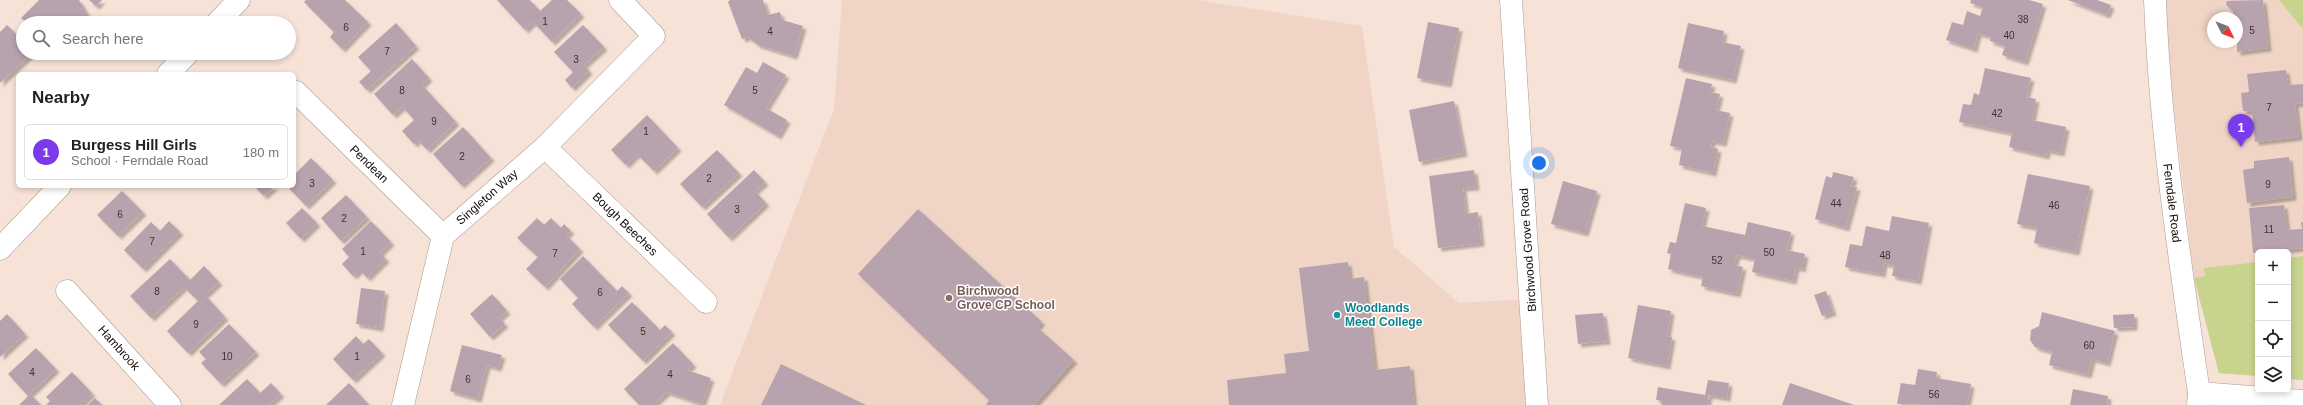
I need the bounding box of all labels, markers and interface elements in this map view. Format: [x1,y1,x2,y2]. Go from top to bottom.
north arrow [2207,12,2243,48]
house number: 38 [2017,14,2029,25]
search box [16,16,296,60]
house number: 1 [542,16,548,27]
house number: 6 [343,22,349,33]
house number: 5 [2249,25,2255,36]
house number: 4 [767,26,773,37]
icon: search [30,27,52,49]
text: Search here [62,30,144,47]
house number: 40 [2003,30,2015,41]
house number: 7 [384,46,390,57]
house number: 3 [573,54,579,65]
house number: 8 [399,85,405,96]
house number: 5 [752,85,758,96]
text: Nearby [32,88,90,107]
house number: 7 [2266,102,2272,113]
house number: 42 [1991,108,2003,119]
pin: 1 [2228,114,2254,147]
house number: 9 [431,116,437,127]
house number: 1 [643,126,649,137]
text: Burgess Hill Girls [71,136,197,153]
street label: Pendean [347,142,391,186]
text: 1 [42,145,50,160]
text: 180 m [243,145,279,160]
house number: 2 [459,151,465,162]
text: School · Ferndale Road [71,153,208,168]
your location [1529,153,1549,173]
street label: Ferndale Road [2160,163,2184,243]
street label: Singleton Way [453,166,521,228]
house number: 2 [706,173,712,184]
house number: 3 [309,178,315,189]
house number: 9 [2265,179,2271,190]
street label: Birchwood Grove Road [1517,188,1539,312]
street label: Bough Beeches [590,190,660,258]
house number: 44 [1830,198,1842,209]
house number: 46 [2048,200,2060,211]
house number: 3 [734,204,740,215]
house number: 6 [117,209,123,220]
house number: 2 [341,213,347,224]
house number: 11 [2264,224,2275,235]
house number: 7 [149,236,155,247]
house number: 1 [360,246,366,257]
house number: 50 [1763,247,1775,258]
house number: 7 [552,248,558,259]
map controls [2255,249,2291,393]
button: + [2255,249,2291,285]
house number: 48 [1879,250,1891,261]
house number: 52 [1711,255,1723,266]
place label: Birchwood Grove CP School [957,284,1055,312]
button: − [2255,285,2291,321]
house number: 8 [154,286,160,297]
house number: 6 [597,287,603,298]
marker: Birchwood Grove CP School [944,293,954,303]
place label: Woodlands Meed College [1345,301,1423,329]
marker: Woodlands Meed College [1332,310,1342,320]
house number: 9 [193,319,199,330]
button: locate [2255,321,2291,357]
street label: Hambrook [95,323,143,374]
house number: 5 [640,326,646,337]
house number: 60 [2083,340,2095,351]
house number: 10 [221,351,233,362]
house number: 1 [354,351,360,362]
button: layers [2255,357,2291,393]
house number: 4 [29,367,35,378]
house number: 4 [667,369,673,380]
house number: 6 [465,374,471,385]
house number: 56 [1928,389,1940,400]

